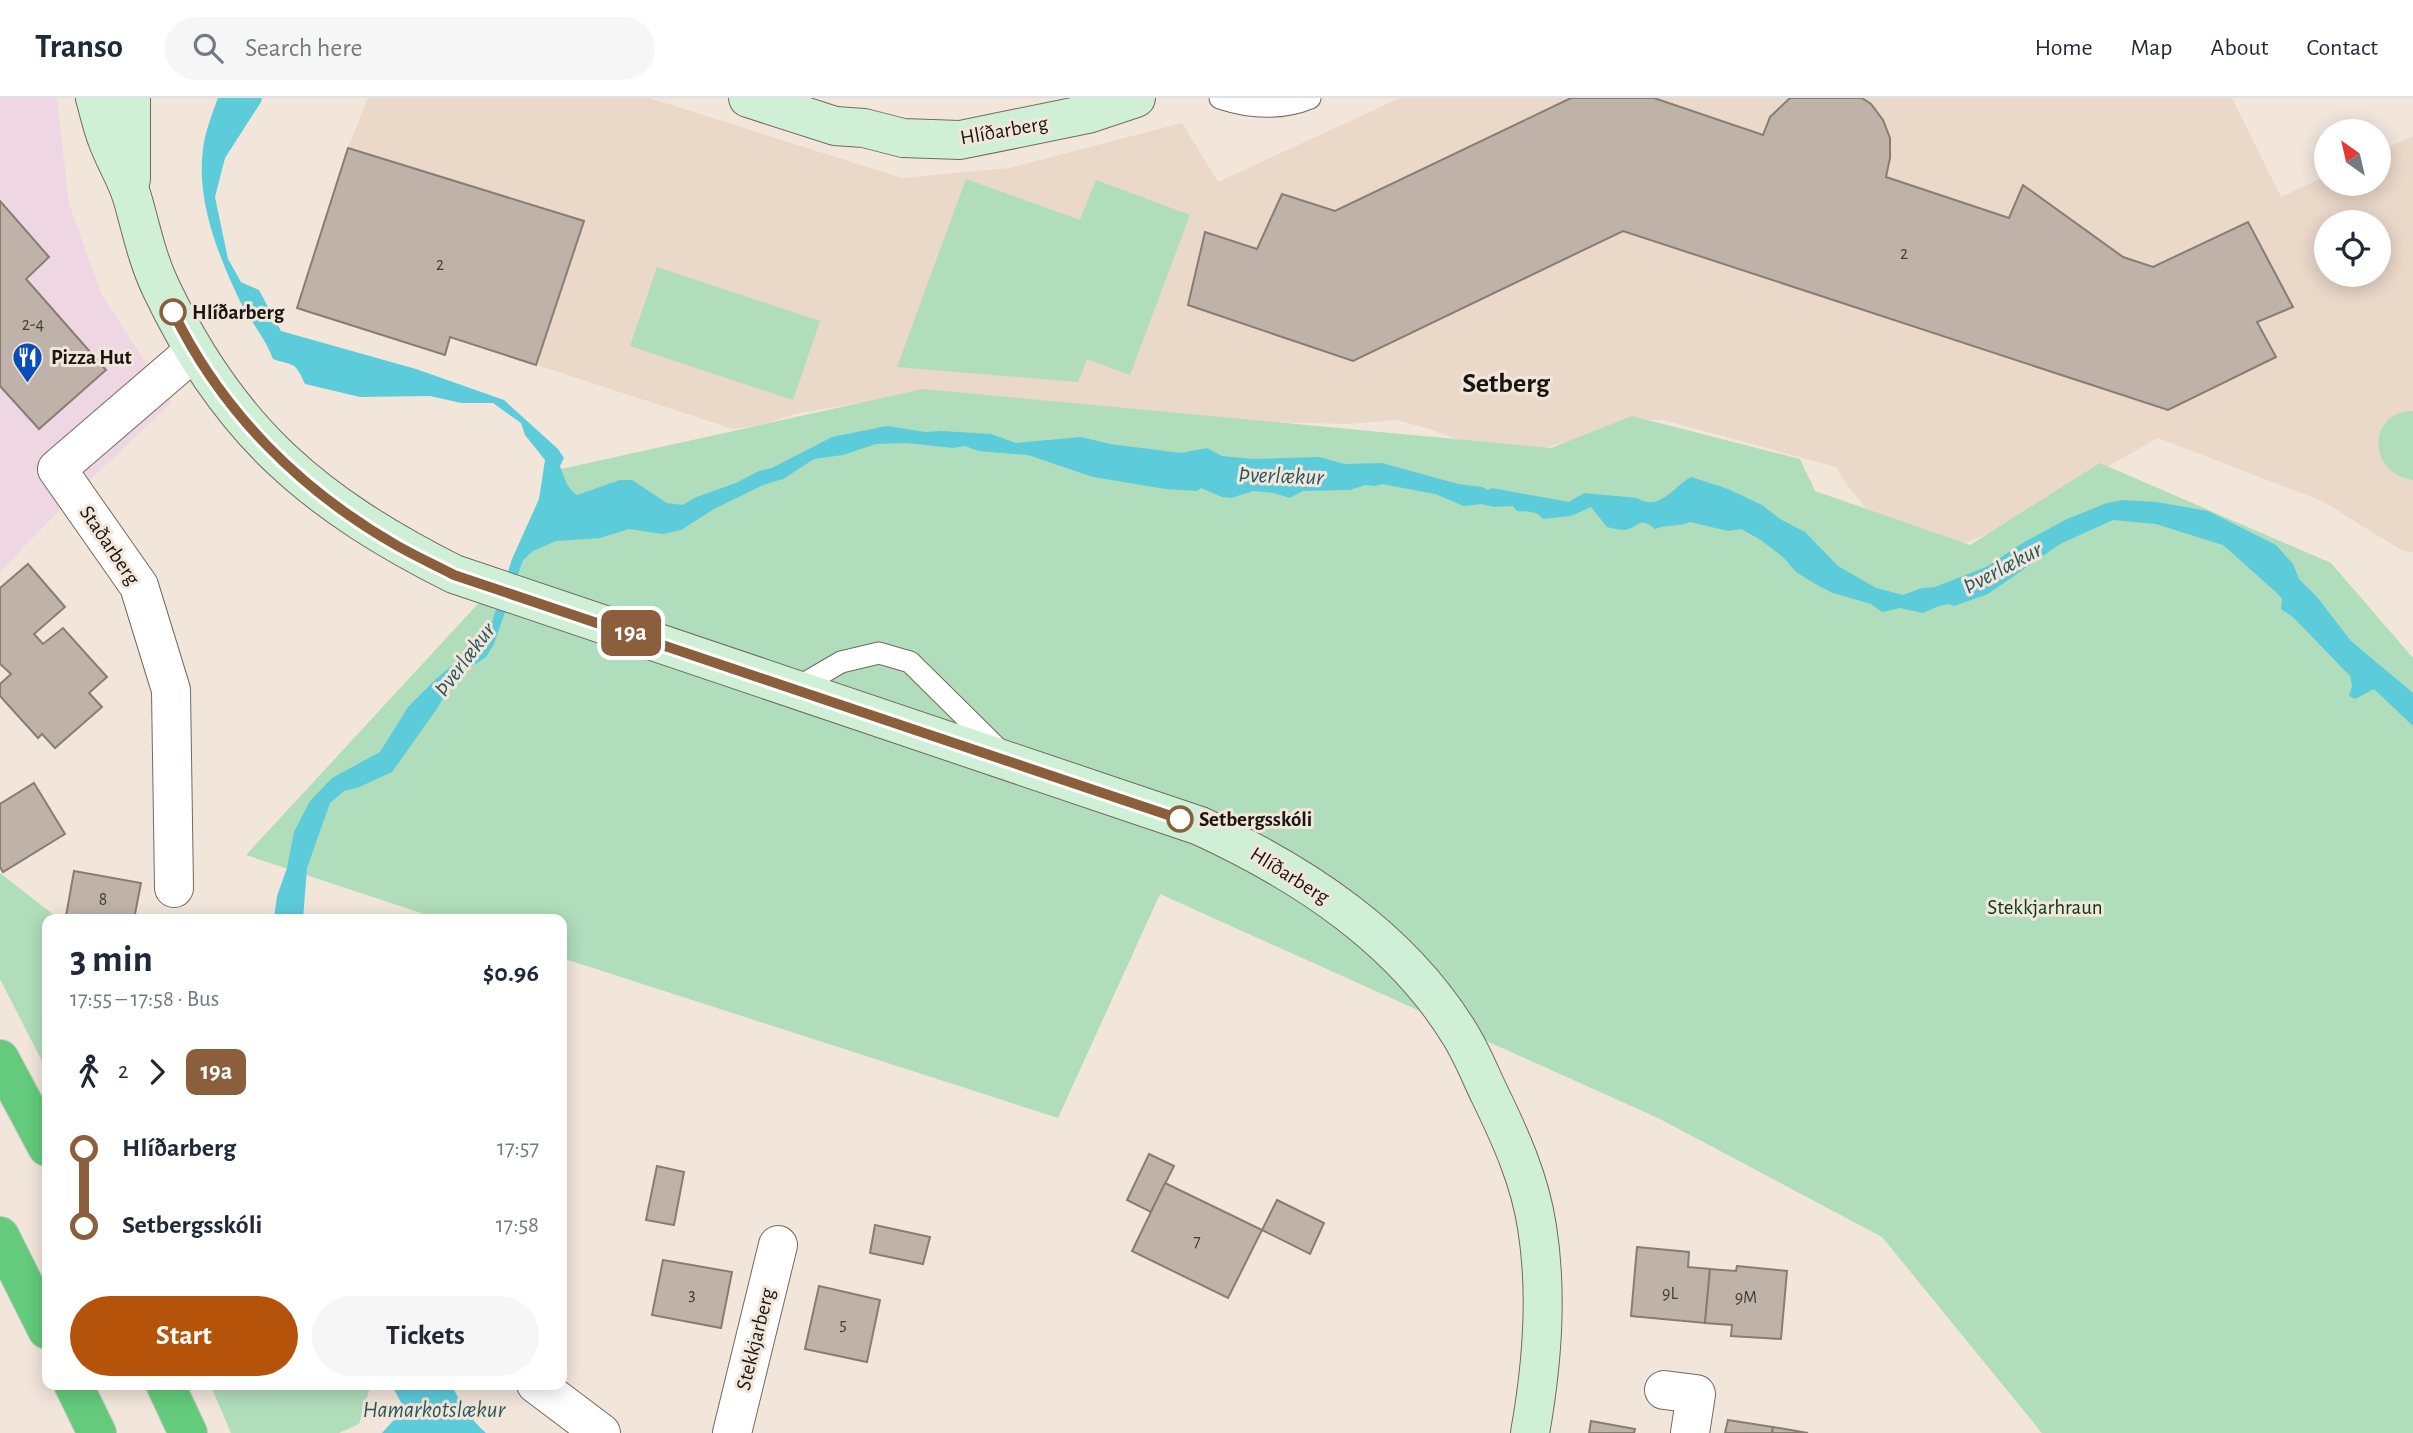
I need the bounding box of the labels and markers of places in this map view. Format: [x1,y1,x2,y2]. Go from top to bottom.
marker: Hlíðarberg [160,299,186,325]
place label: Hlíðarberg [192,302,285,323]
restaurant icon: Pizza Hut [11,340,45,384]
place label: Pizza Hut [51,347,132,368]
marker: Setbergsskóli [1167,806,1193,832]
place label: Setbergsskóli [1199,809,1312,830]

